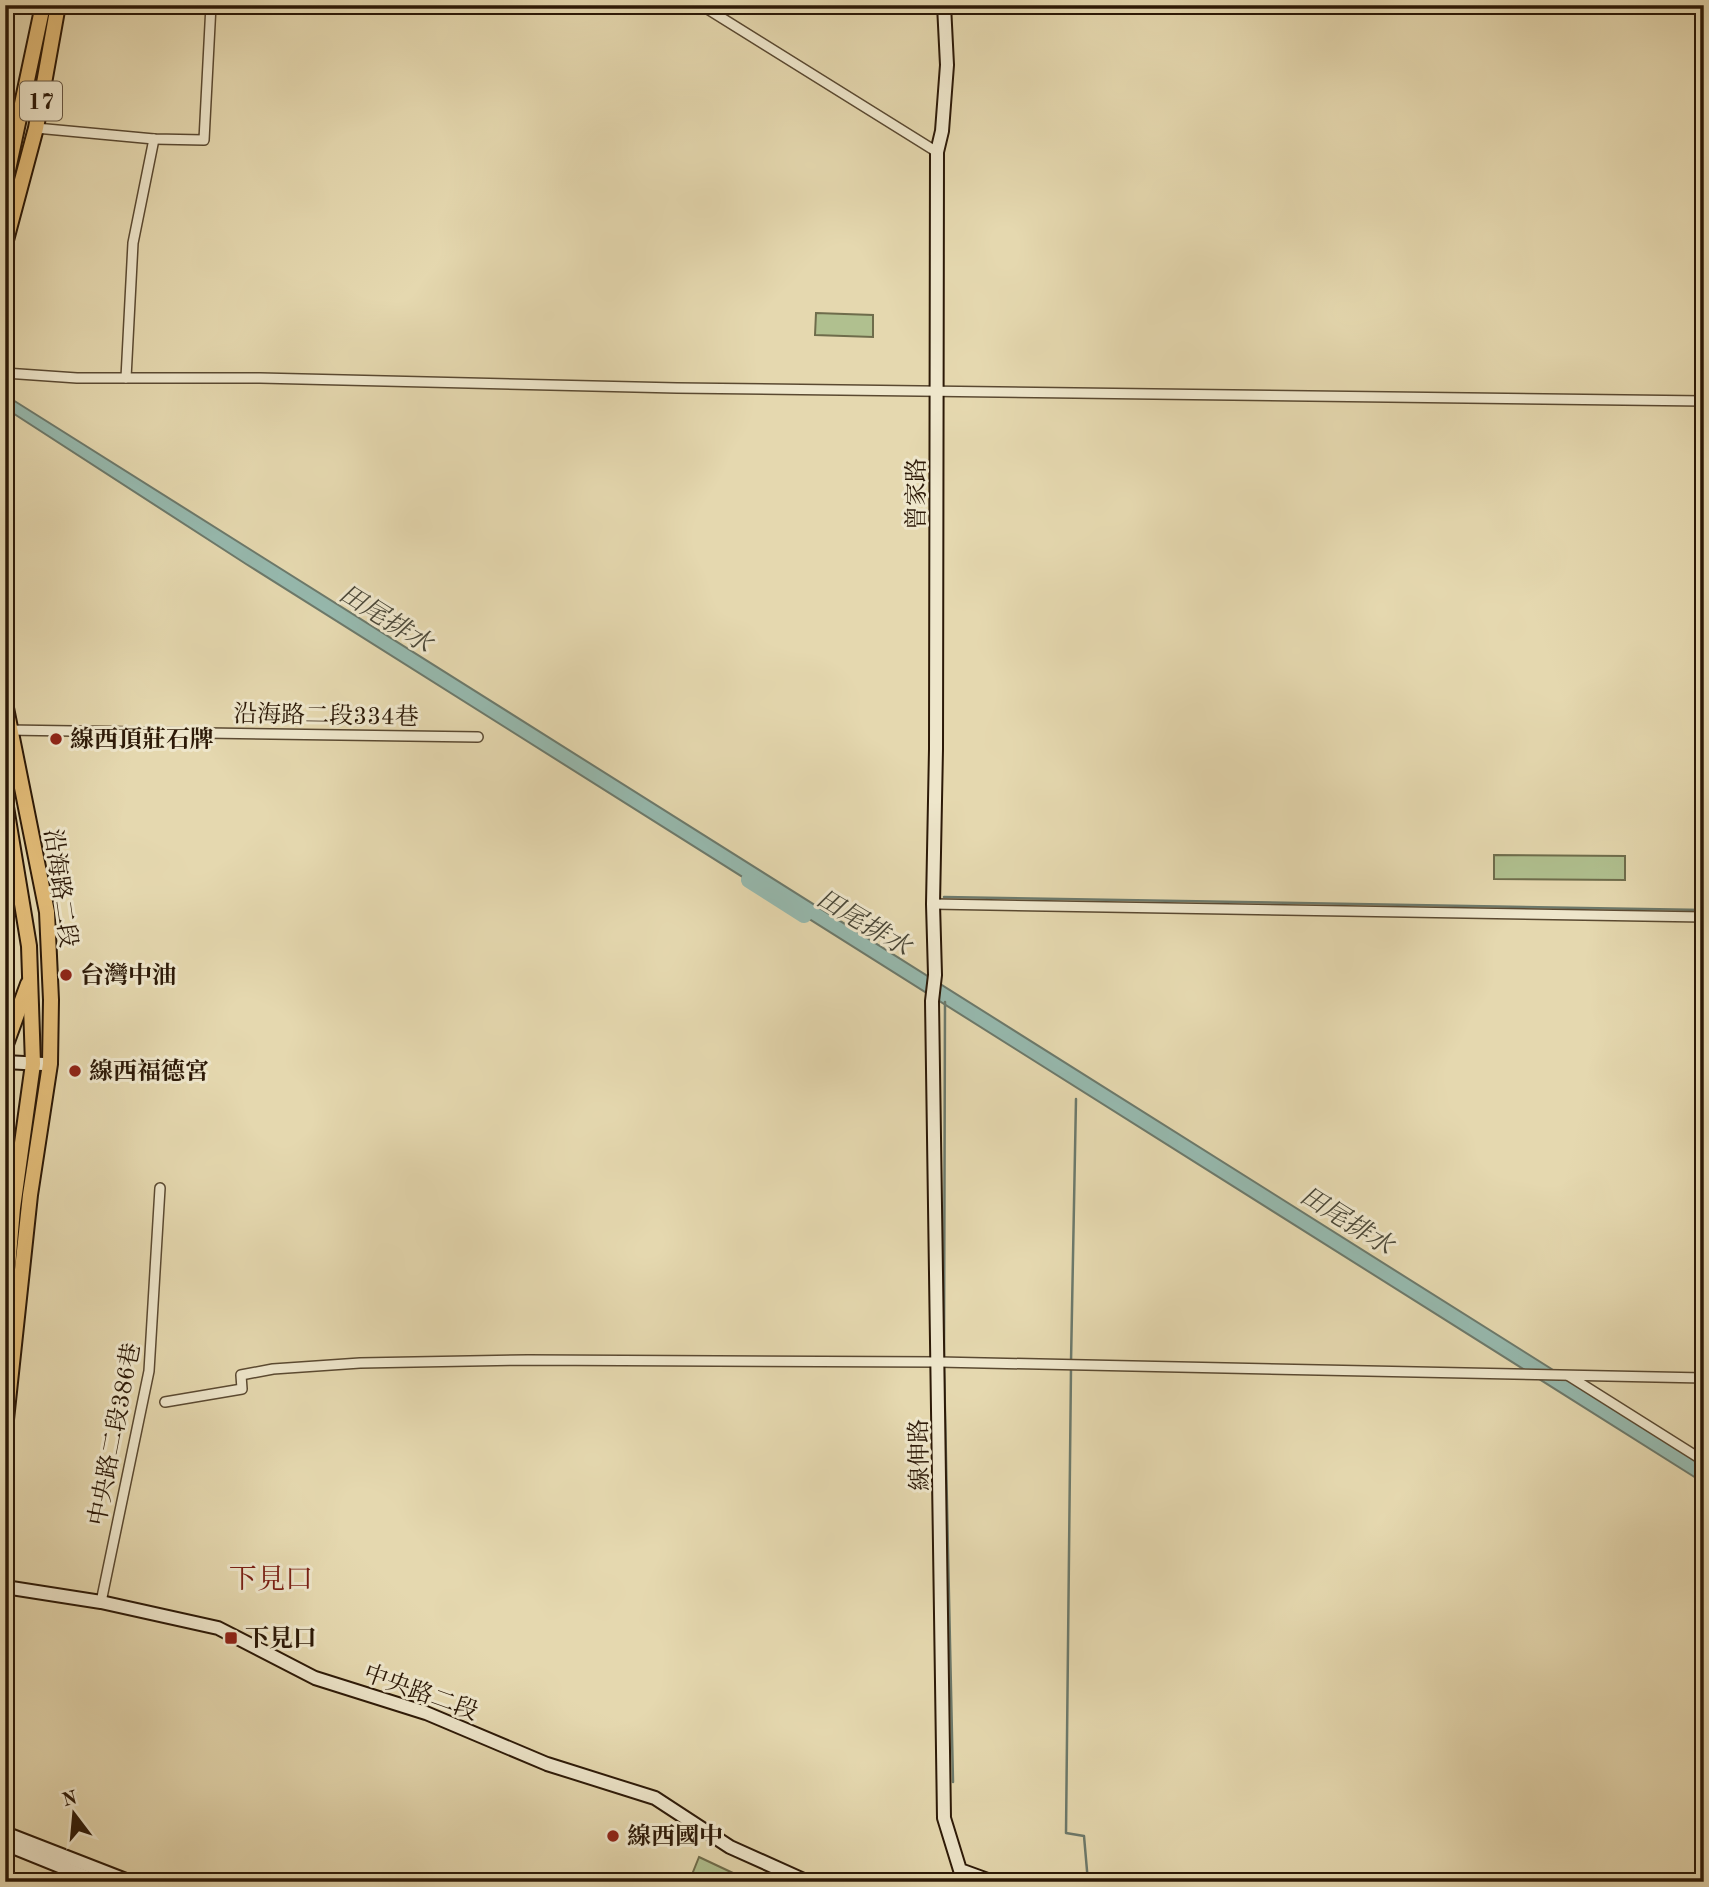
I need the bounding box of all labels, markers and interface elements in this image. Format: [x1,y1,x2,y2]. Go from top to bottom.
road number: 17 [20,82,62,120]
street label: 曾家路 [903,458,930,530]
water label: 田尾排水 [334,579,440,660]
street label: 沿海路二段334巷 [233,700,419,731]
place label: 線西頂莊石牌 [70,726,214,753]
marker: 線西頂莊石牌 [48,731,64,747]
street label: 沿海路二段 [39,827,82,949]
water label: 田尾排水 [812,884,918,963]
place label: 台灣中油 [80,962,176,989]
marker: 台灣中油 [58,967,74,983]
place label: 線西福德宮 [89,1058,209,1085]
marker: 線西福德宮 [67,1063,83,1079]
water label: 田尾排水 [1295,1181,1401,1262]
street label: 中央路二段386巷 [84,1340,145,1528]
street label: 線伸路 [905,1419,934,1491]
district label: 下見口 [229,1564,313,1595]
place label: 下見口 [245,1625,317,1652]
marker: 下見口 [223,1630,239,1646]
street label: 中央路二段 [360,1659,482,1726]
north arrow [38,1778,108,1848]
text: N [60,1789,80,1811]
place label: 線西國中 [627,1823,723,1850]
marker: 線西國中 [605,1828,621,1844]

